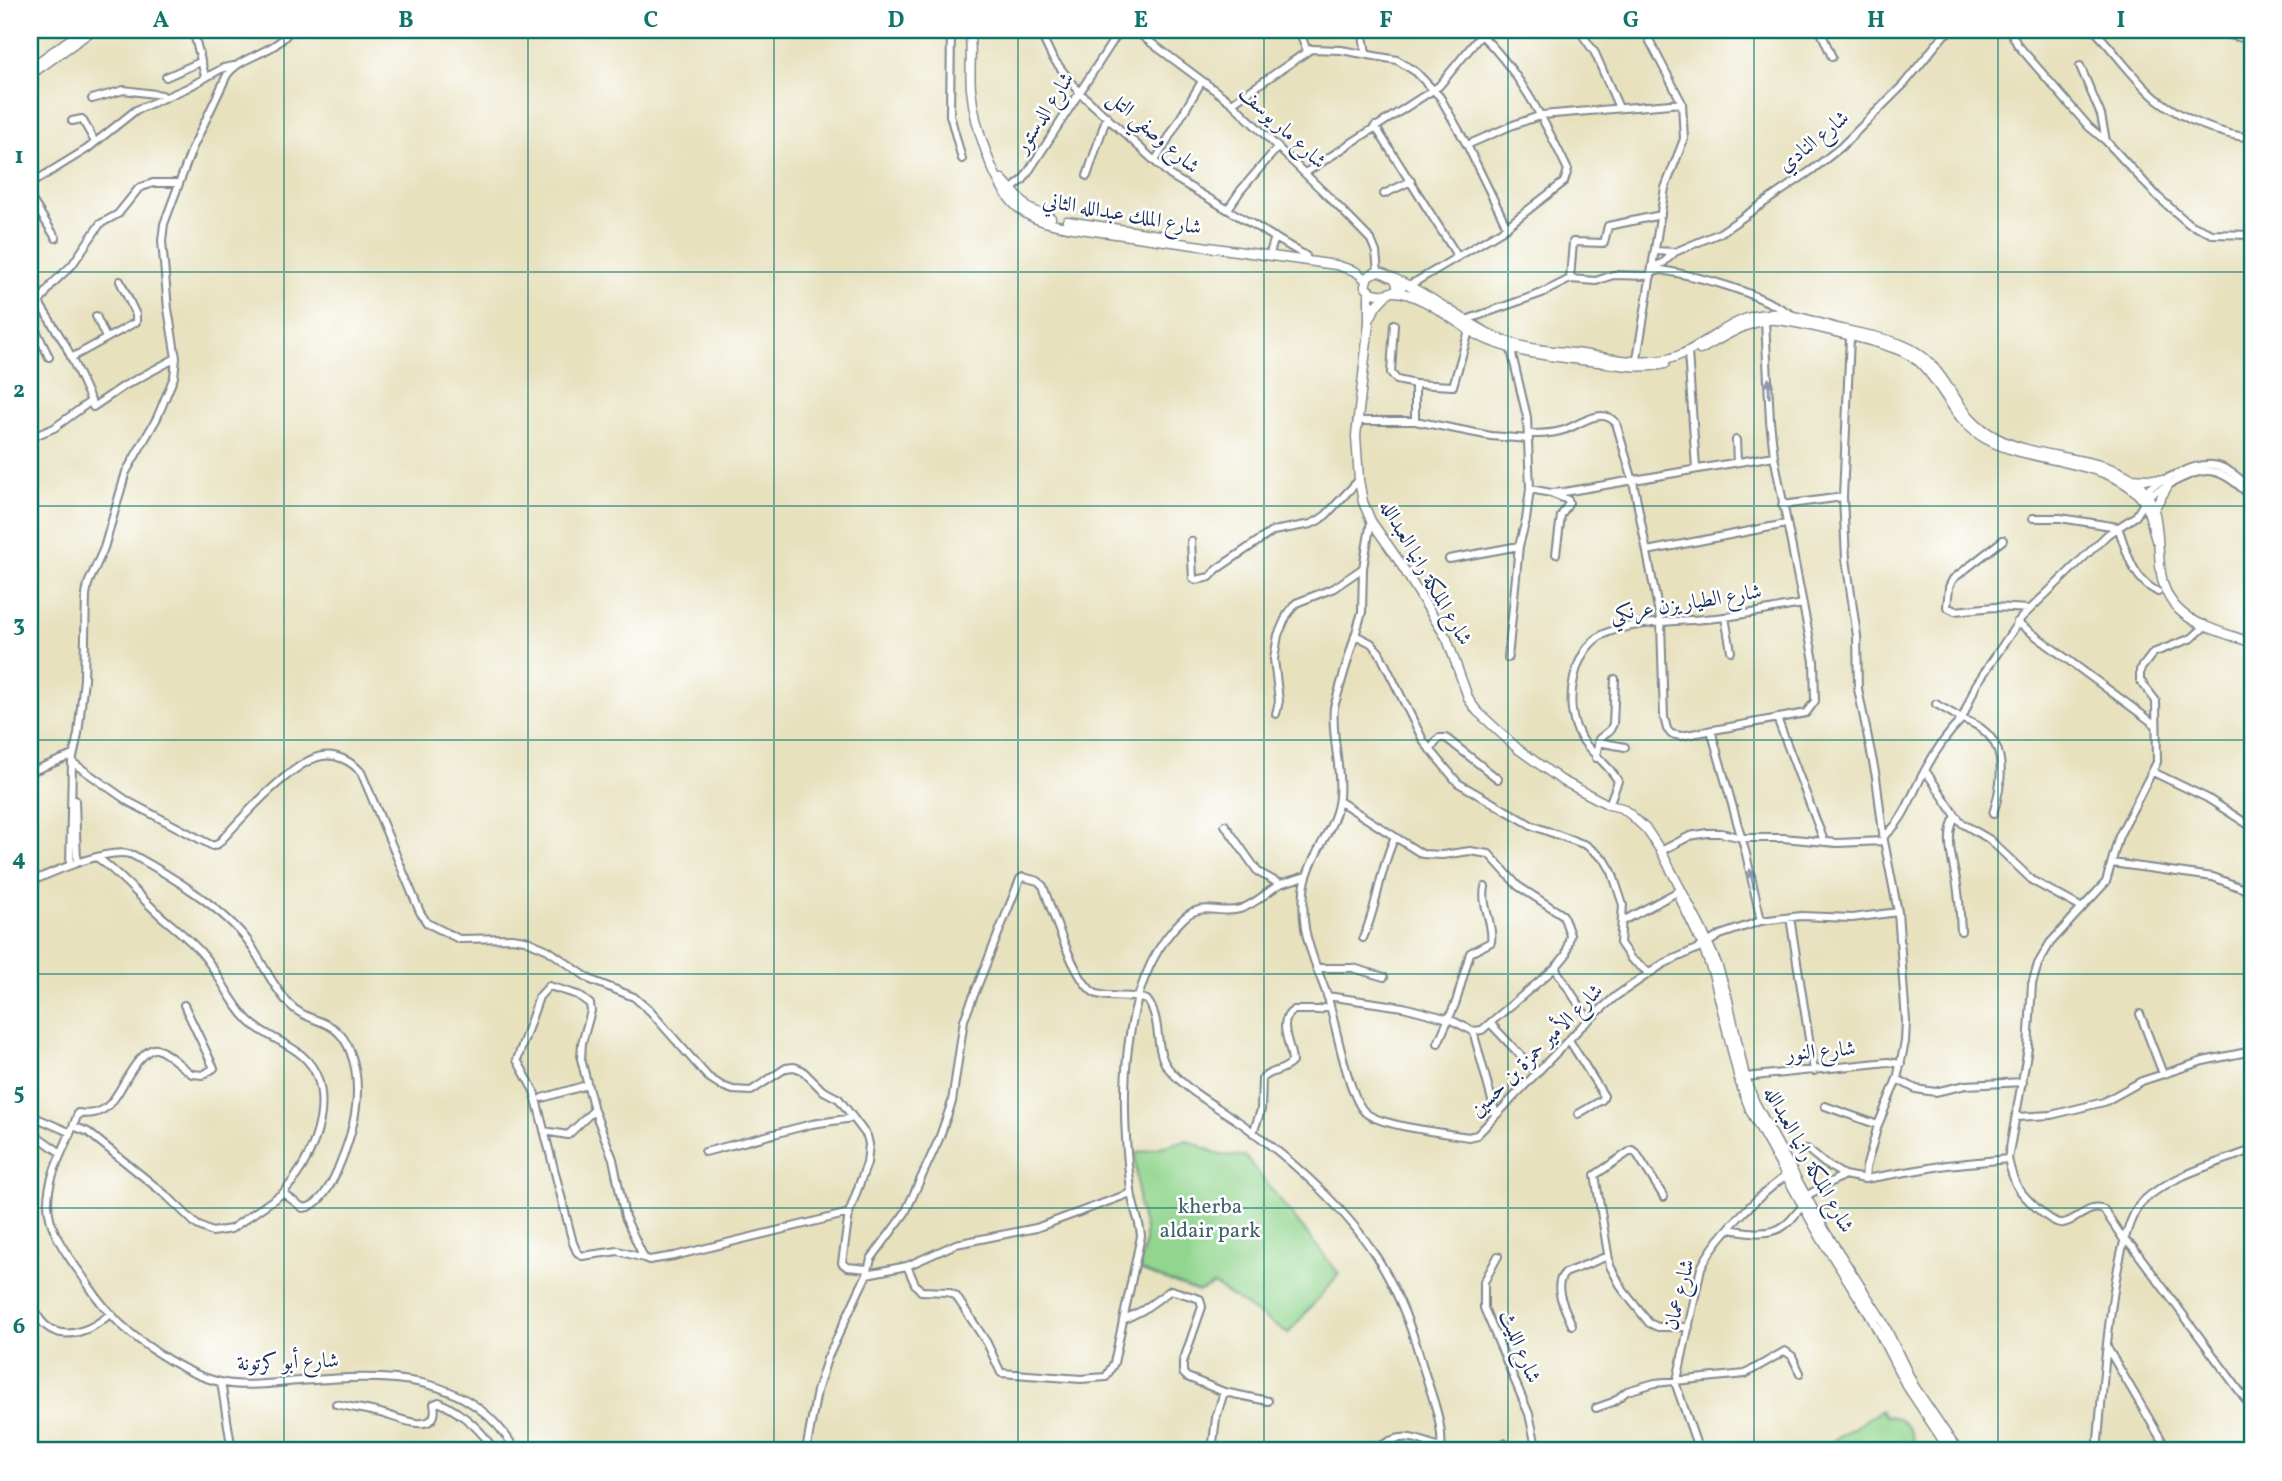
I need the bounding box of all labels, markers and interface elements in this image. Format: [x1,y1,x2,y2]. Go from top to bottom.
text: A [153,5,169,37]
text: B [398,5,414,37]
text: C [644,5,658,37]
text: D [888,5,905,37]
text: E [1134,5,1148,37]
text: F [1379,5,1393,37]
text: G [1623,5,1639,37]
text: H [1867,5,1885,37]
text: I [2117,5,2125,37]
street label: شارع الدستور [1007,67,1084,162]
street label: شارع مار يوسف [1230,80,1332,178]
street label: شارع وصفي التل [1098,85,1205,184]
street label: شارع النادي [1772,104,1857,181]
text: 1 [14,141,24,173]
street label: شارع الملك عبدالله الثاني [1040,187,1204,245]
text: 2 [13,375,25,407]
one-way arrow [1763,377,1775,399]
street label: شارع الملكة رانيا العبدالله [1370,495,1479,652]
street label: شارع الطيار يزن عرنكي [1608,578,1764,633]
text: 3 [13,609,25,641]
text: 4 [12,843,26,875]
one-way arrow [1746,868,1757,890]
street label: شارع الأمير حمزة بن حسين [1462,976,1612,1126]
street label: شارع النور [1783,1035,1857,1072]
text: 5 [13,1077,25,1109]
street label: شارع الملكة رانيا العبدالله [1754,1081,1860,1240]
park label: kherba aldair park [1159,1193,1261,1246]
street label: شارع عمان [1657,1256,1705,1334]
street label: شارع الليث [1489,1306,1547,1389]
text: 6 [13,1311,25,1343]
street label: شارع أبو كرتونة [237,1345,339,1381]

